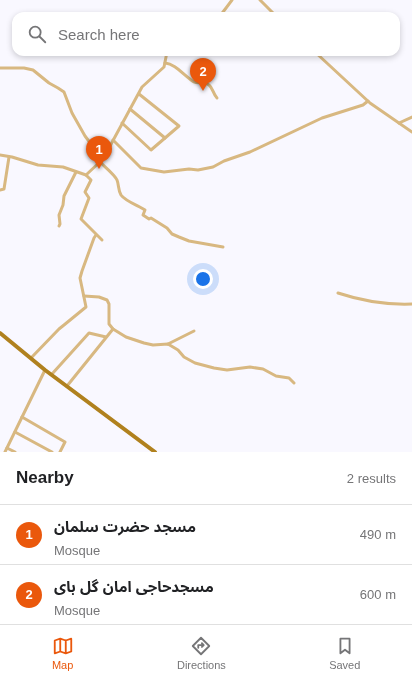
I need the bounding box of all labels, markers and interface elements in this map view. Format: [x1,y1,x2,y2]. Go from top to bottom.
search box [12,12,400,56]
icon: search [26,23,48,45]
text: Search here [58,26,140,43]
pin: 2 [190,58,216,91]
pin: 1 [86,136,112,169]
your location [193,269,213,289]
text: Nearby [16,468,74,487]
text: 2 results [347,471,396,486]
text: مسجد حضرت سلمان [54,518,196,535]
text: 1 [25,527,33,542]
text: 490 m [360,527,396,542]
text: Mosque [54,543,100,558]
text: مسجدحاجی امان گل بای [54,578,214,595]
text: 2 [25,587,33,602]
text: 600 m [360,587,396,602]
text: Mosque [54,603,100,618]
tab: Map [52,635,74,671]
tab: Directions [177,635,226,671]
tab: Saved [329,635,360,671]

